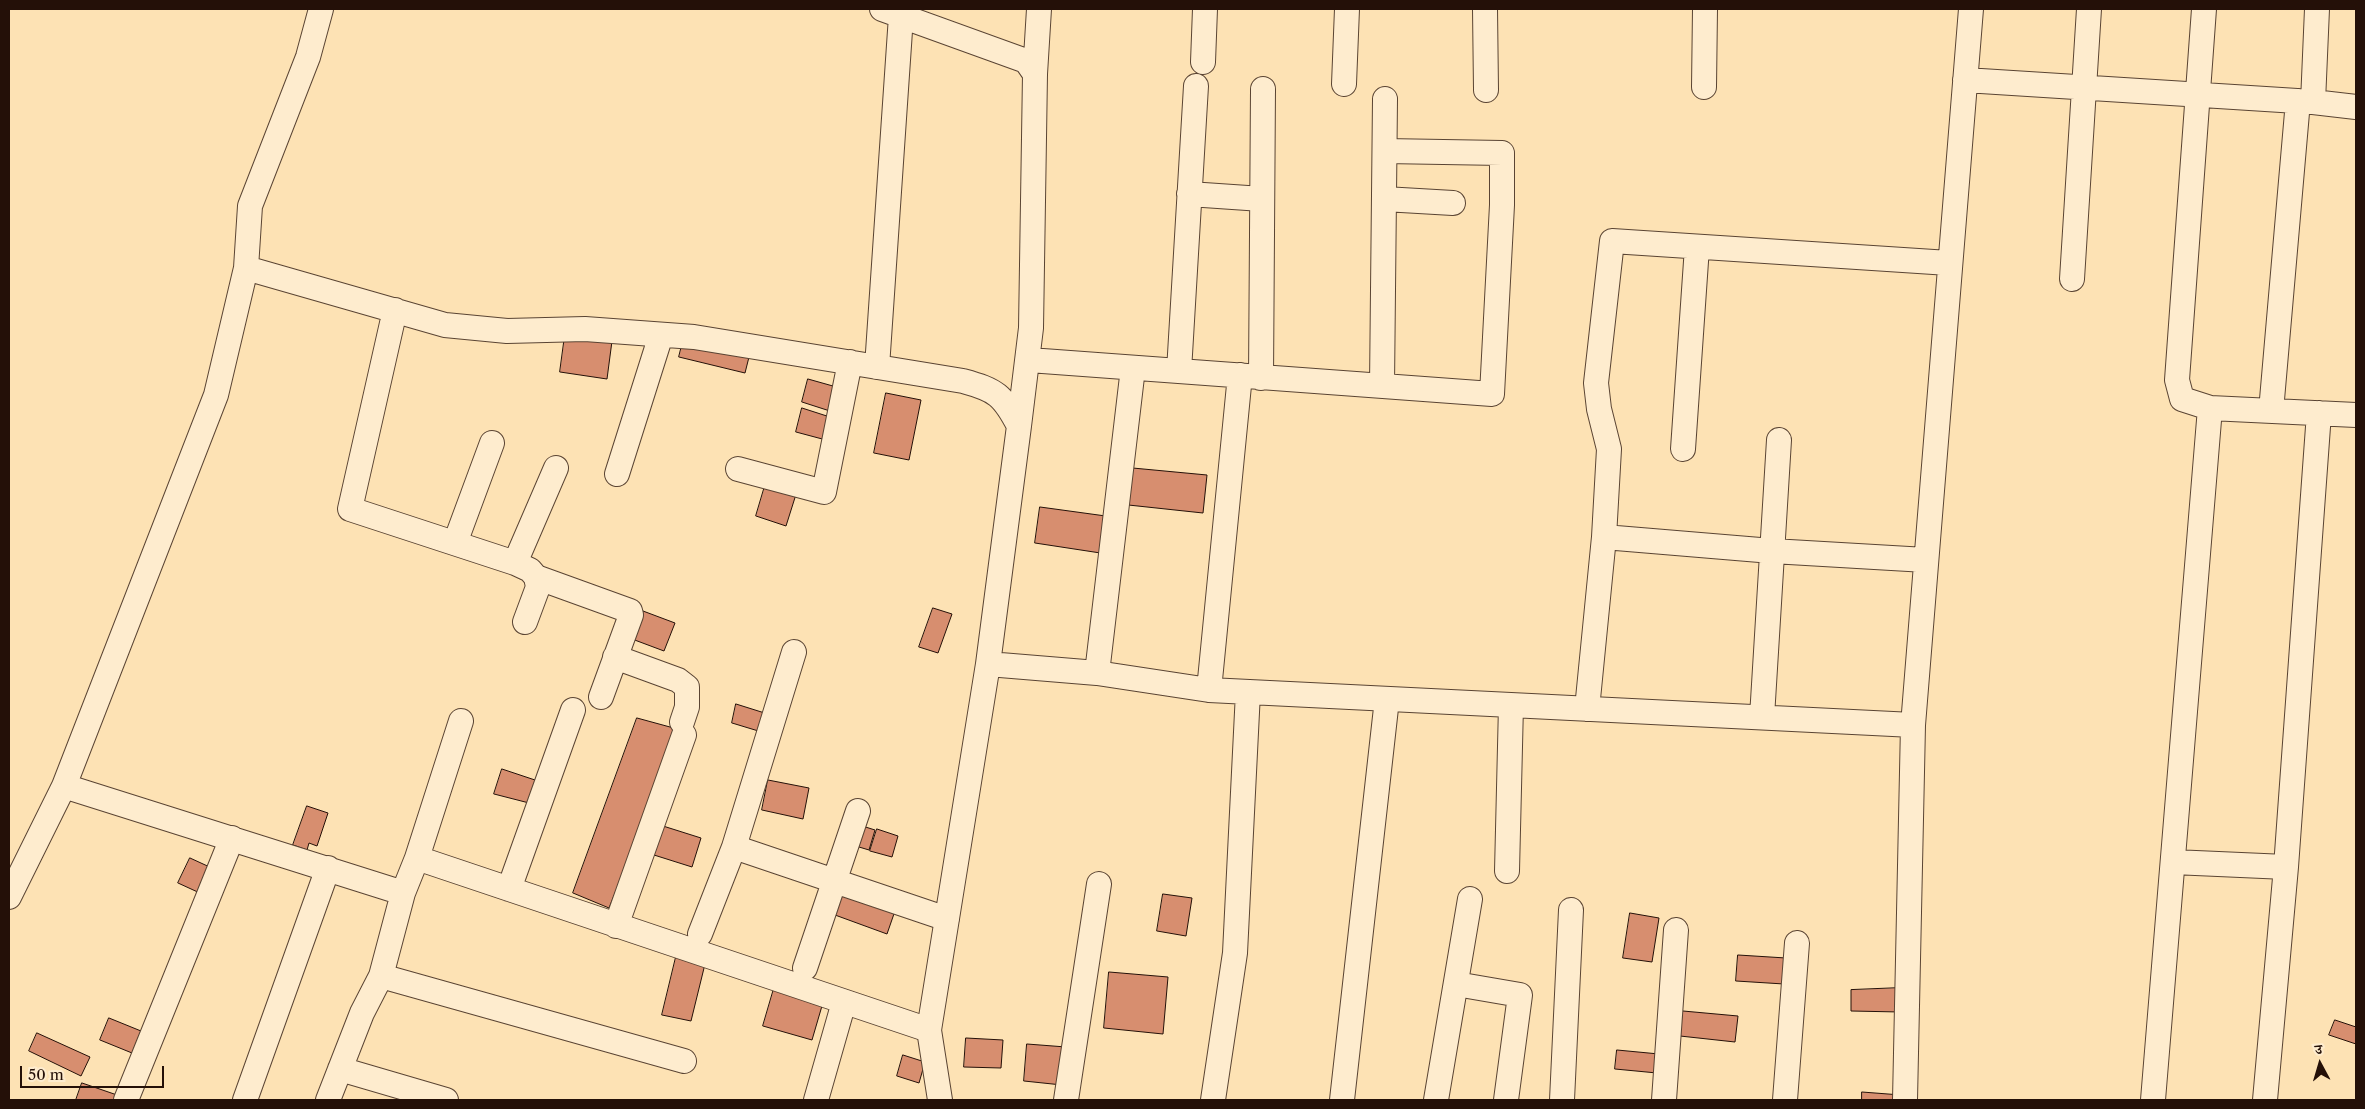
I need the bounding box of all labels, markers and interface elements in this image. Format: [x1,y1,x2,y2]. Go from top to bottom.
north arrow [2295,1039,2345,1089]
text: उ [2314,1040,2323,1058]
scale bar [22,1056,166,1088]
text: 50 m [28,1065,64,1084]

